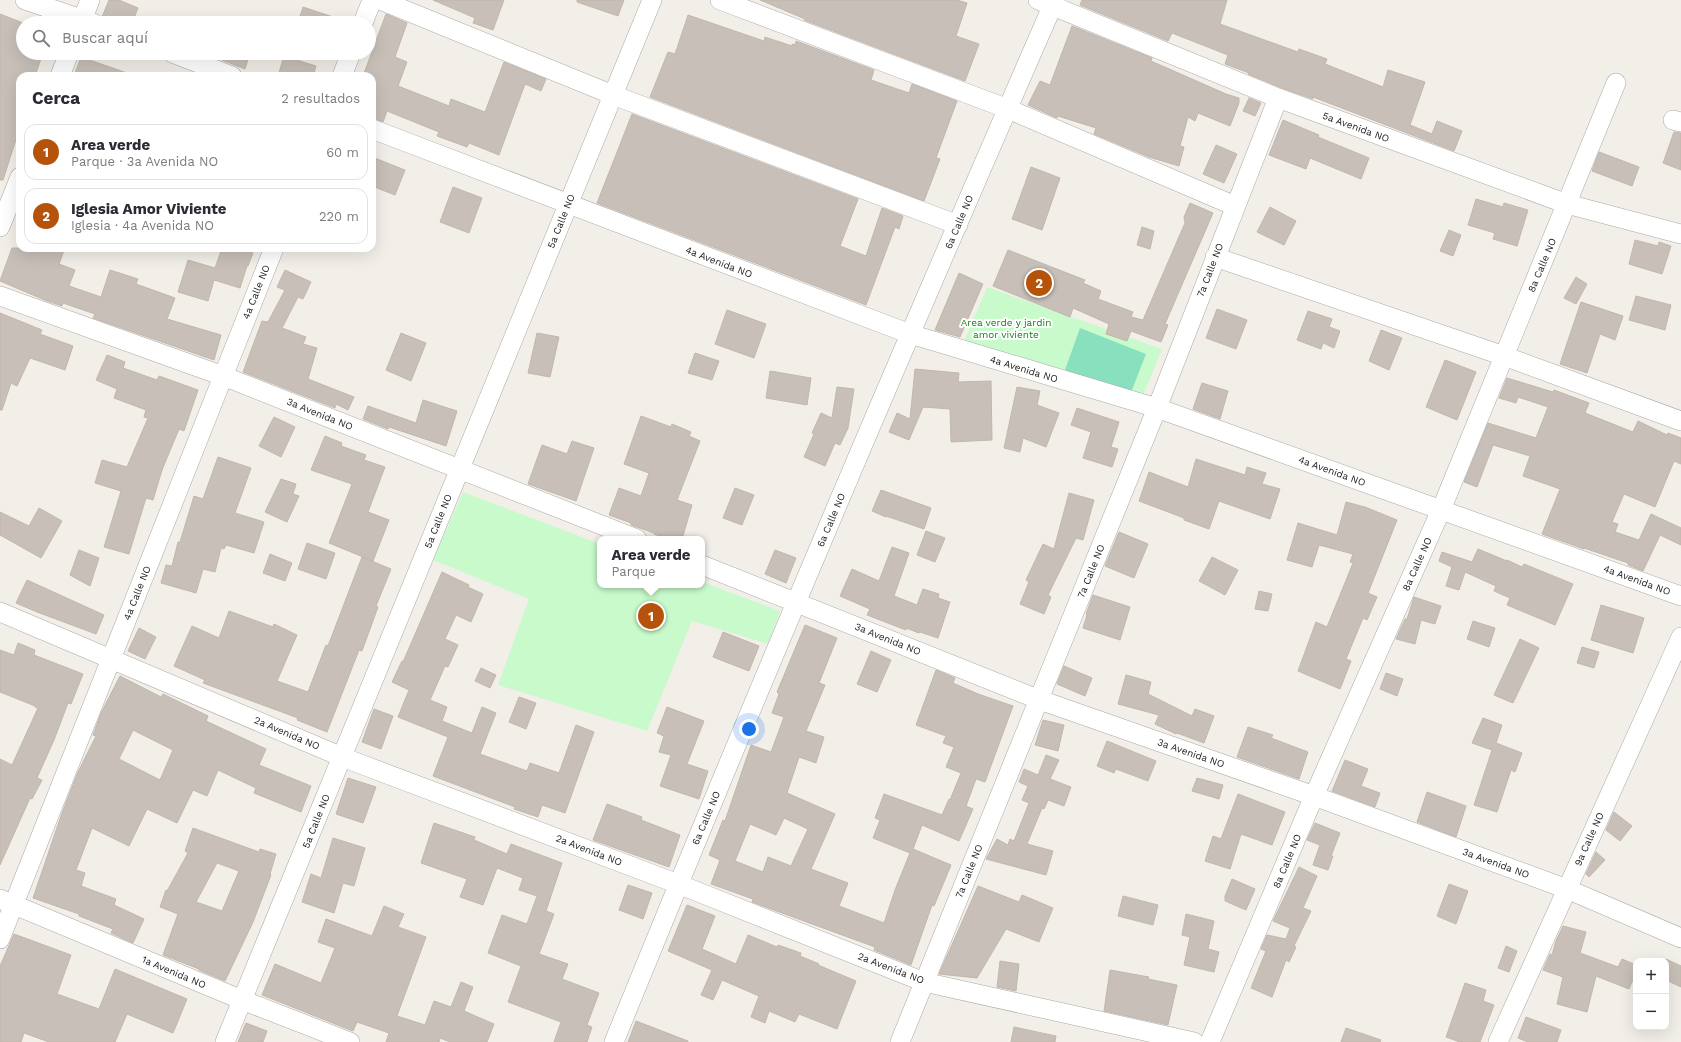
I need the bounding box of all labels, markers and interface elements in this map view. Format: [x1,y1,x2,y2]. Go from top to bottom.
search box [16,16,376,60]
icon: search [30,27,52,49]
text: Buscar aquí [62,29,148,47]
text: Cerca [32,88,80,108]
text: 2 resultados [281,91,360,106]
street label: 5a Avenida NO [1321,110,1391,144]
text: Area verde [71,136,150,154]
text: 1 [43,145,49,160]
text: 60 m [326,145,359,160]
text: Parque · 3a Avenida NO [71,154,218,169]
street label: 5a Calle NO [545,192,577,250]
street label: 6a Calle NO [943,193,975,251]
text: Iglesia Amor Viviente [71,200,226,218]
text: 2 [42,209,50,224]
text: 220 m [319,209,359,224]
text: Iglesia · 4a Avenida NO [71,218,214,233]
street label: 8a Calle NO [1526,236,1558,294]
street label: 7a Calle NO [1195,242,1225,298]
street label: 4a Avenida NO [684,244,754,280]
street label: 4a Calle NO [240,263,272,321]
pin: 2 [1026,268,1052,298]
park label: Area verde y jardin amor viviente [961,317,1051,340]
street label: 4a Avenida NO [989,353,1059,385]
street label: 3a Avenida NO [285,396,355,432]
street label: 4a Avenida NO [1297,454,1367,488]
street label: 6a Calle NO [815,491,847,549]
street label: 5a Calle NO [422,492,454,550]
street label: 8a Calle NO [1400,535,1434,593]
popup [597,536,705,588]
street label: 7a Calle NO [1075,543,1107,599]
text: Area verde [611,546,691,564]
street label: 4a Avenida NO [1602,563,1672,597]
street label: 4a Calle NO [121,564,153,622]
text: Parque [611,564,656,579]
pin: 1 [638,601,664,631]
street label: 3a Avenida NO [853,621,923,657]
street label: 2a Avenida NO [252,714,322,752]
your location [739,719,759,739]
street label: 3a Avenida NO [1156,736,1226,770]
street label: 6a Calle NO [690,789,722,847]
street label: 5a Calle NO [300,792,332,850]
street label: 9a Calle NO [1572,810,1606,868]
street label: 2a Avenida NO [554,832,624,868]
street label: 8a Calle NO [1271,832,1303,890]
street label: 7a Calle NO [953,843,985,899]
street label: 3a Avenida NO [1461,846,1531,880]
street label: 2a Avenida NO [856,950,926,986]
street label: 1a Avenida NO [140,954,208,990]
map controls [1633,958,1669,1030]
button: + [1633,958,1669,994]
button: − [1633,994,1669,1030]

